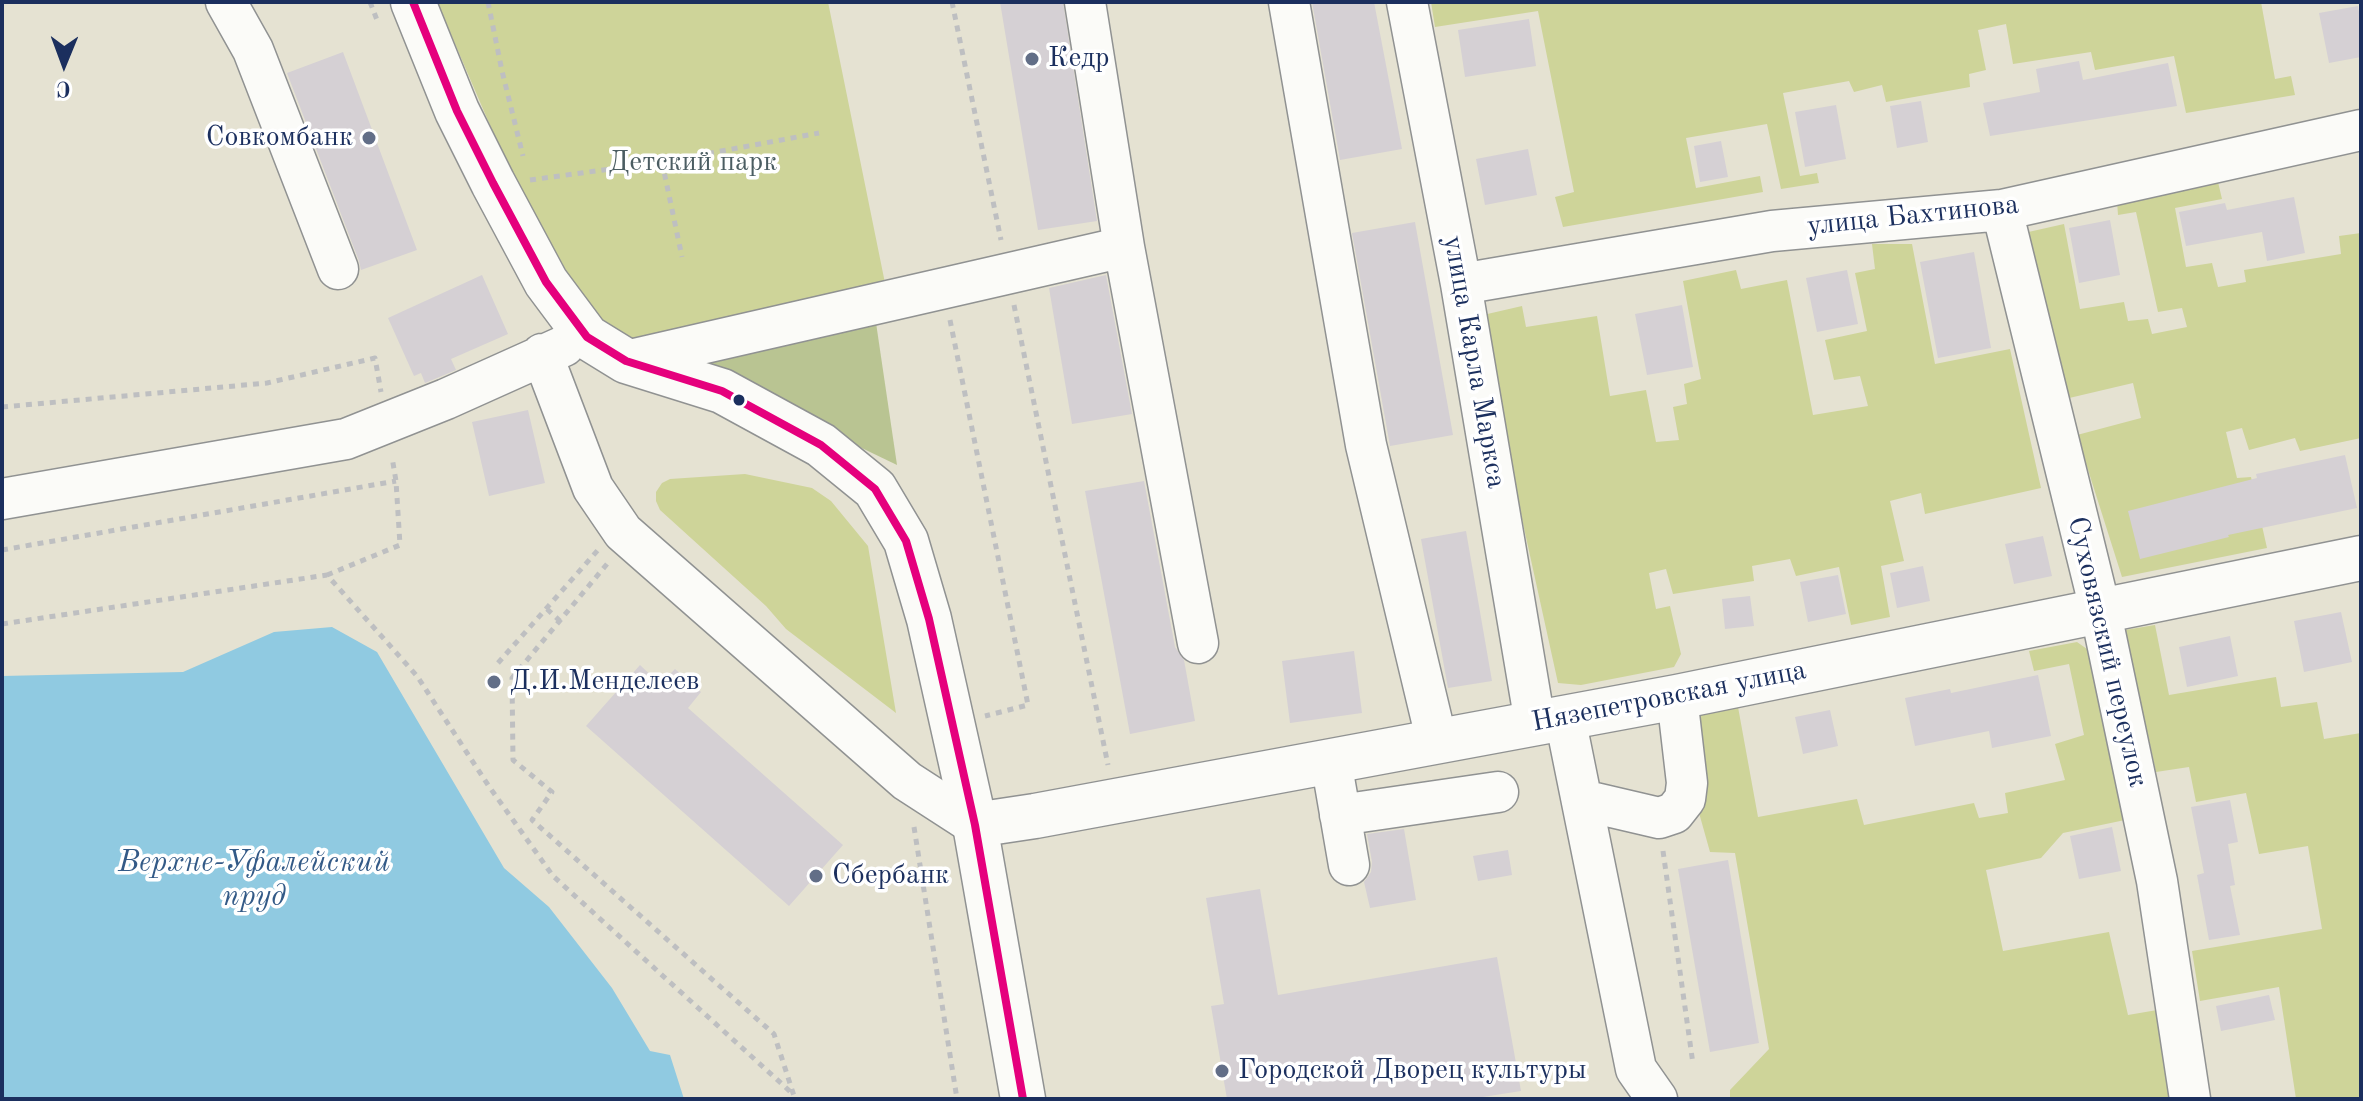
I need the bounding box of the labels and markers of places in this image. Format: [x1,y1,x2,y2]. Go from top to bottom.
place label: Кедр [1048,42,1109,76]
marker: Кедр [1023,50,1041,68]
place label: Совкомбанк [206,121,353,155]
marker: Совкомбанк [360,129,378,147]
unlabelled marker [731,392,747,408]
place label: Д.И.Менделеев [510,665,700,699]
marker: Д.И.Менделеев [485,673,503,691]
place label: Сбербанк [832,859,949,893]
marker: Сбербанк [807,867,825,885]
place label: Городской Дворец культуры [1238,1054,1587,1088]
marker: Городской Дворец культуры [1213,1062,1231,1080]

